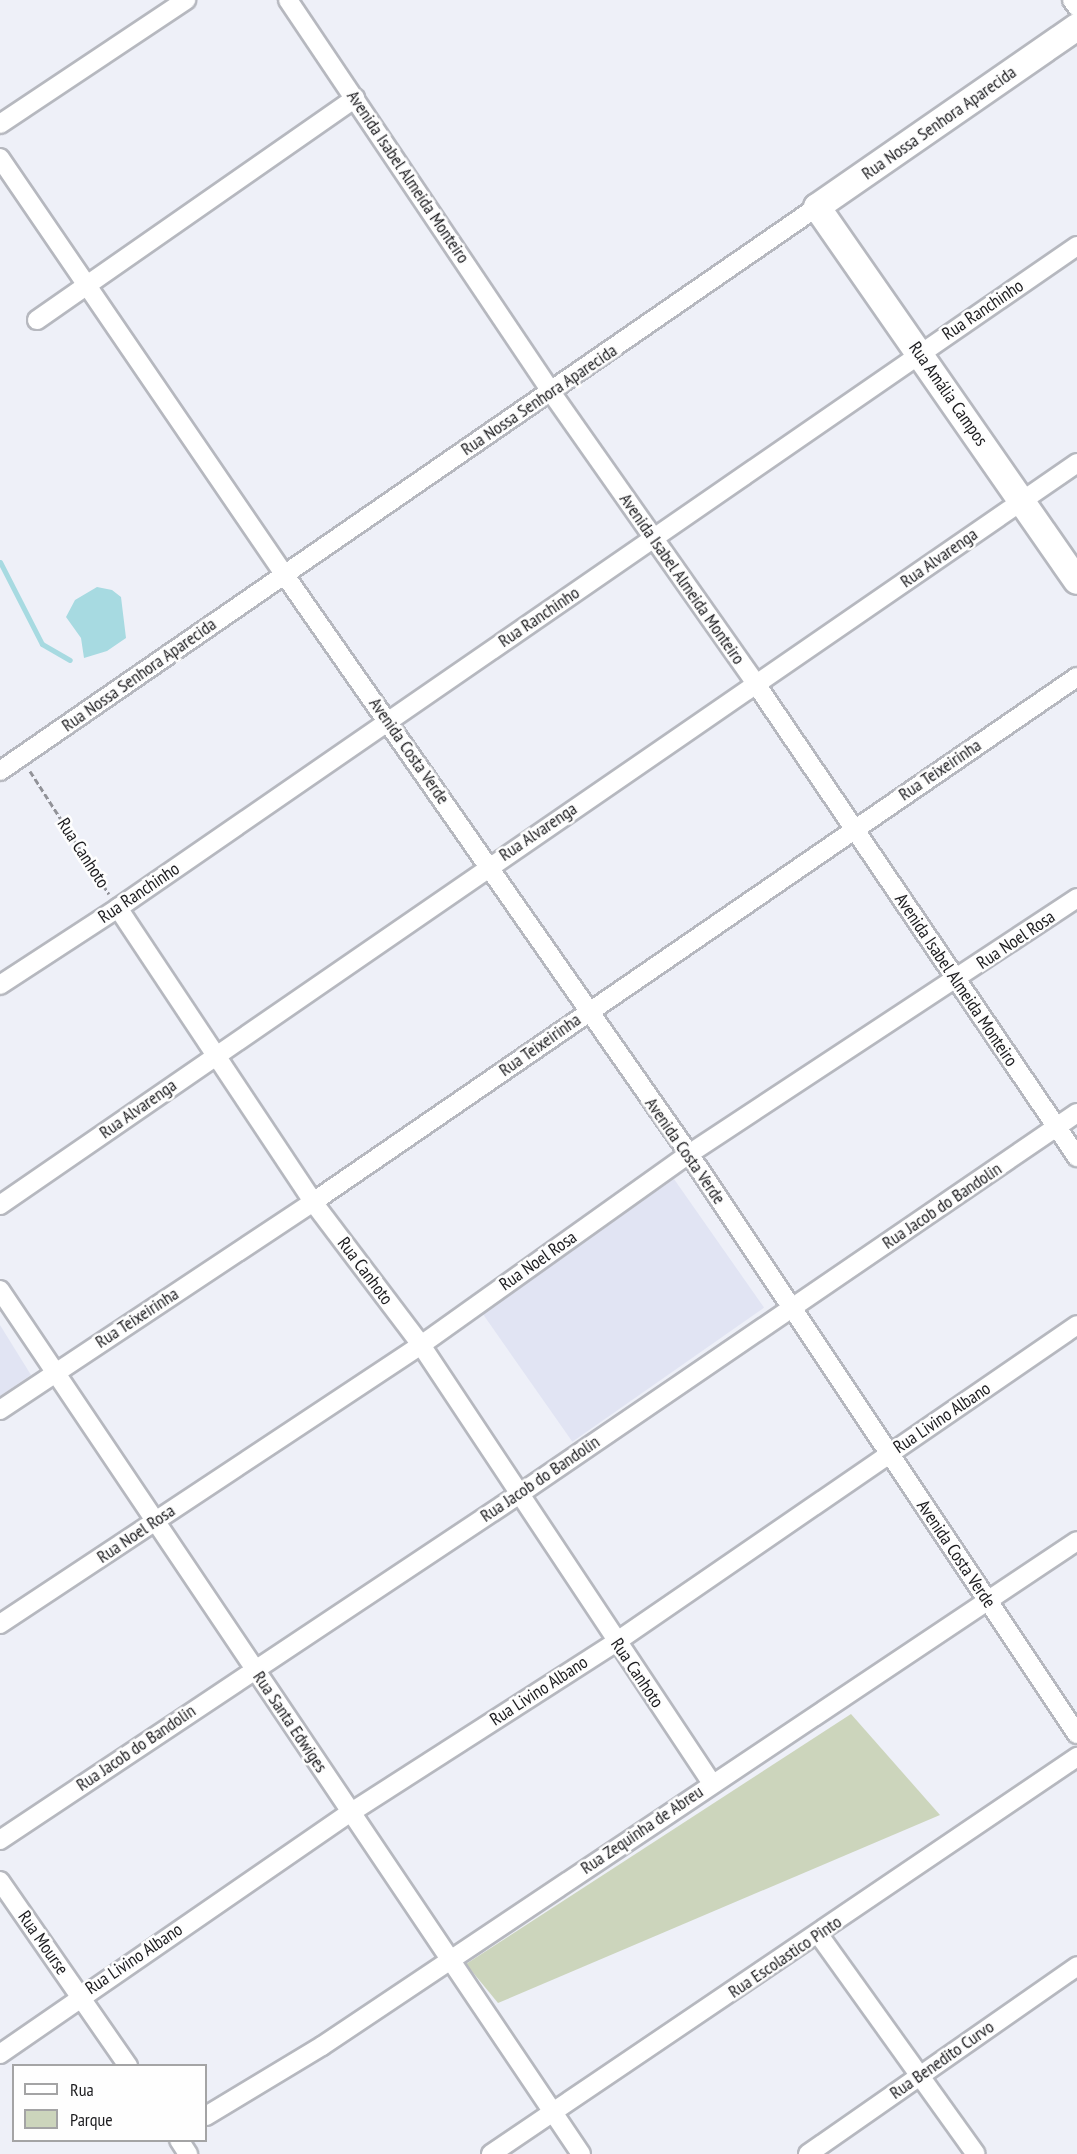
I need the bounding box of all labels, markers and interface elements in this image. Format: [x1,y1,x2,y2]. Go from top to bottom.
street label: Rua Nossa Senhora Aparecida [857,61,1021,185]
street label: Avenida Isabel Almeida Monteiro [342,86,474,268]
street label: Rua Ranchinho [938,275,1028,345]
street label: Rua Amália Campos [904,338,992,450]
street label: Rua Nossa Senhora Aparecida [457,340,621,460]
street label: Avenida Isabel Almeida Monteiro [615,489,749,669]
street label: Rua Alvarenga [896,523,982,593]
street label: Rua Ranchinho [494,582,584,652]
street label: Rua Nossa Senhora Aparecida [57,613,221,737]
street label: Avenida Costa Verde [364,693,454,809]
street label: Rua Teixeirinha [894,734,986,806]
street label: Rua Alvarenga [495,798,581,866]
street label: Rua Canhoto [52,814,114,892]
street label: Rua Ranchinho [94,858,184,928]
street label: Avenida Isabel Almeida Monteiro [890,889,1022,1071]
street label: Rua Noel Rosa [973,906,1059,974]
street label: Rua Teixeirinha [495,1009,585,1081]
street label: Rua Alvarenga [95,1074,181,1144]
street label: Avenida Costa Verde [640,1093,730,1209]
street label: Rua Jacob do Bandolin [878,1158,1006,1254]
street label: Rua Noel Rosa [495,1227,581,1295]
street label: Rua Canhoto [333,1233,397,1309]
street label: Rua Teixeirinha [91,1283,183,1353]
street label: Rua Livino Albano [889,1378,995,1458]
street label: Rua Jacob do Bandolin [476,1431,604,1527]
street label: Avenida Costa Verde [912,1496,1000,1612]
street label: Rua Noel Rosa [93,1500,179,1568]
street label: Rua Canhoto [606,1634,668,1712]
street label: Rua Livino Albano [486,1651,592,1731]
street label: Rua Santa Edwiges [248,1667,332,1777]
street label: Rua Jacob do Bandolin [72,1700,200,1796]
street label: Rua Zequinha de Abreu [576,1781,708,1879]
street label: Rua Mourse [13,1907,73,1979]
street label: Rua Escolastico Pinto [724,1911,846,2003]
street label: Rua Livino Albano [81,1919,187,1999]
street label: Rua Benedito Curvo [886,2016,998,2104]
legend [12,2064,207,2142]
text: Rua [70,2078,94,2101]
text: Parque [70,2108,113,2131]

